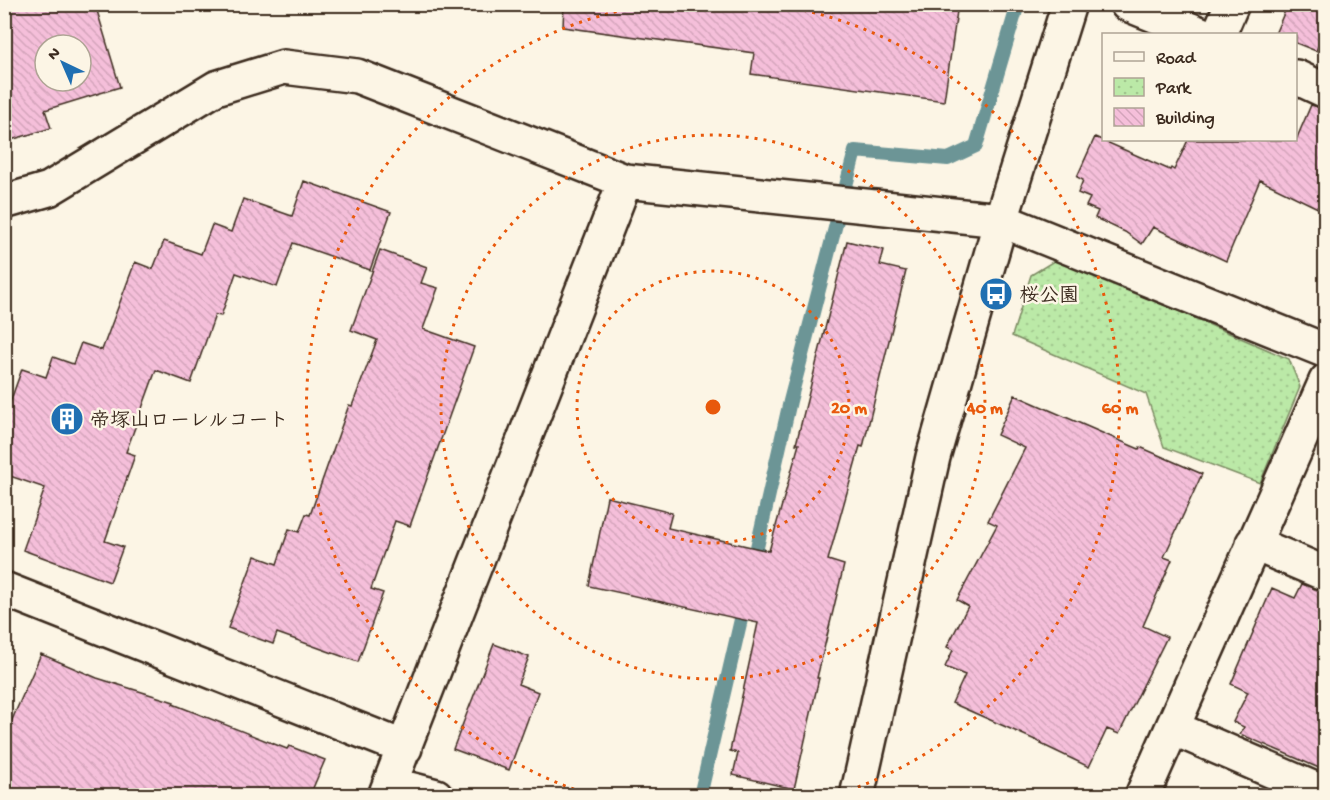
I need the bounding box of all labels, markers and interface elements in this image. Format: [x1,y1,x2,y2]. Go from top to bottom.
north arrow [33,33,93,93]
legend [1102,33,1297,141]
text: N [45,44,66,65]
text: Road [1156,49,1197,70]
text: Park [1155,79,1192,100]
text: Building [1155,109,1215,130]
bus stop icon: 桜公園 [978,276,1014,312]
place label: 桜公園 [1019,285,1079,309]
centre of rings [703,397,723,417]
text: 20 m [831,399,867,420]
text: 40 m [966,399,1003,420]
text: 60 m [1102,399,1138,420]
building icon: 帝塚山ローレルコート [49,401,85,437]
place label: 帝塚山ローレルコート [90,409,289,434]

